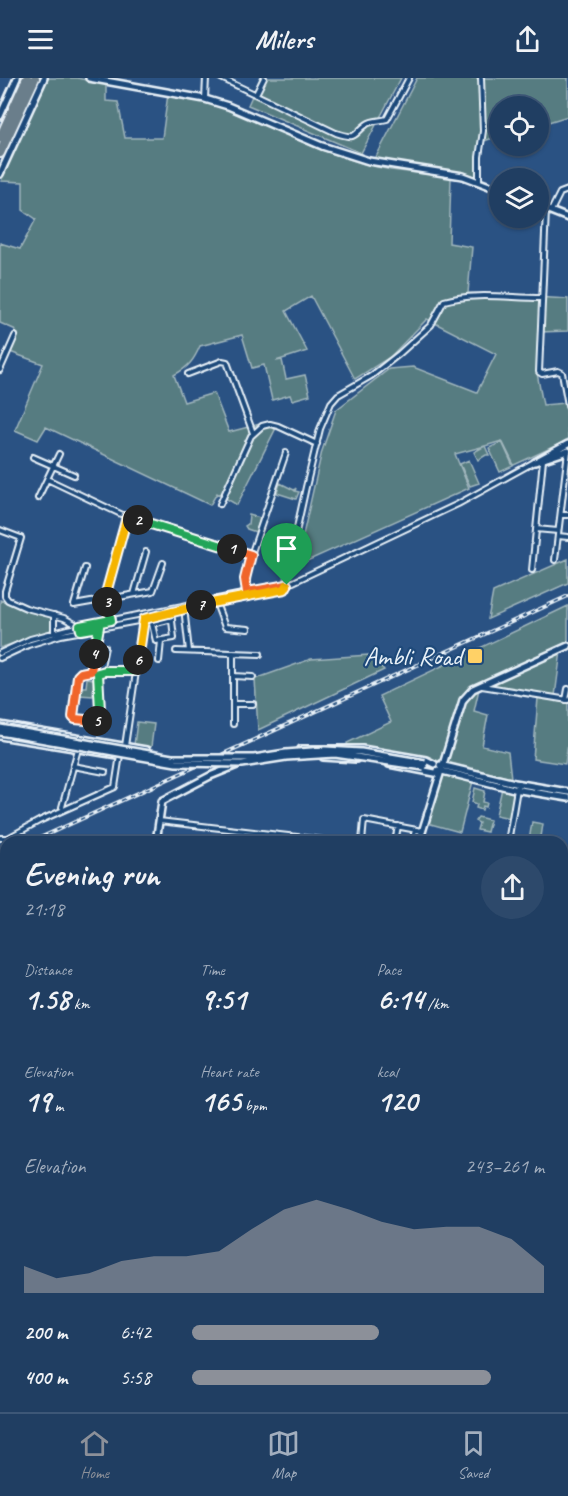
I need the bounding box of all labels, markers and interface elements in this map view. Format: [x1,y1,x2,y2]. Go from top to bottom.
text: Milers [255,22,313,56]
icon: menu [24,23,57,56]
icon: share [511,23,544,56]
map controls [489,96,549,228]
button: locate [489,96,549,156]
button: layers [489,168,549,228]
pin: 2 [123,505,153,535]
text: 2 [134,510,142,530]
pin [261,523,312,585]
icon: arrive [270,532,303,565]
pin: 1 [217,534,247,564]
text: 1 [228,539,236,559]
pin: 3 [92,587,122,617]
pin: 7 [186,590,216,620]
text: 3 [103,592,111,612]
text: 7 [197,595,205,615]
pin: 4 [79,639,109,669]
place label: Ambli Road [364,640,466,673]
text: 4 [90,644,98,664]
pin: 6 [123,645,153,675]
marker: Ambli Road [466,647,484,665]
text: 6 [134,650,142,670]
pin: 5 [82,706,112,736]
text: 5 [94,711,100,731]
text: Evening run [24,853,159,895]
button: share [481,856,544,919]
text: 21:18 [24,897,64,922]
text: Distance [24,960,72,980]
text: Time [200,960,225,980]
text: Pace [377,960,401,980]
text: 1.58 [24,980,70,1018]
text: 9:51 [200,980,246,1018]
text: 6:14 [377,980,424,1018]
text: km [70,994,89,1014]
text: /km [424,994,449,1014]
text: Elevation [24,1062,73,1082]
text: Heart rate [200,1062,259,1082]
text: kcal [377,1062,398,1082]
text: 19 [24,1082,51,1120]
text: 165 [200,1082,241,1120]
text: 120 [377,1082,417,1120]
text: m [51,1096,63,1116]
text: bpm [241,1096,267,1116]
text: Elevation [24,1154,86,1179]
text: 243–261 m [465,1154,544,1179]
text: 200 m [24,1320,67,1345]
text: 6:42 [120,1320,151,1345]
text: 400 m [24,1365,67,1390]
text: 5:58 [120,1365,151,1390]
tab: Home [78,1427,111,1483]
tab: Map [267,1427,300,1483]
tab: Saved [457,1427,490,1483]

